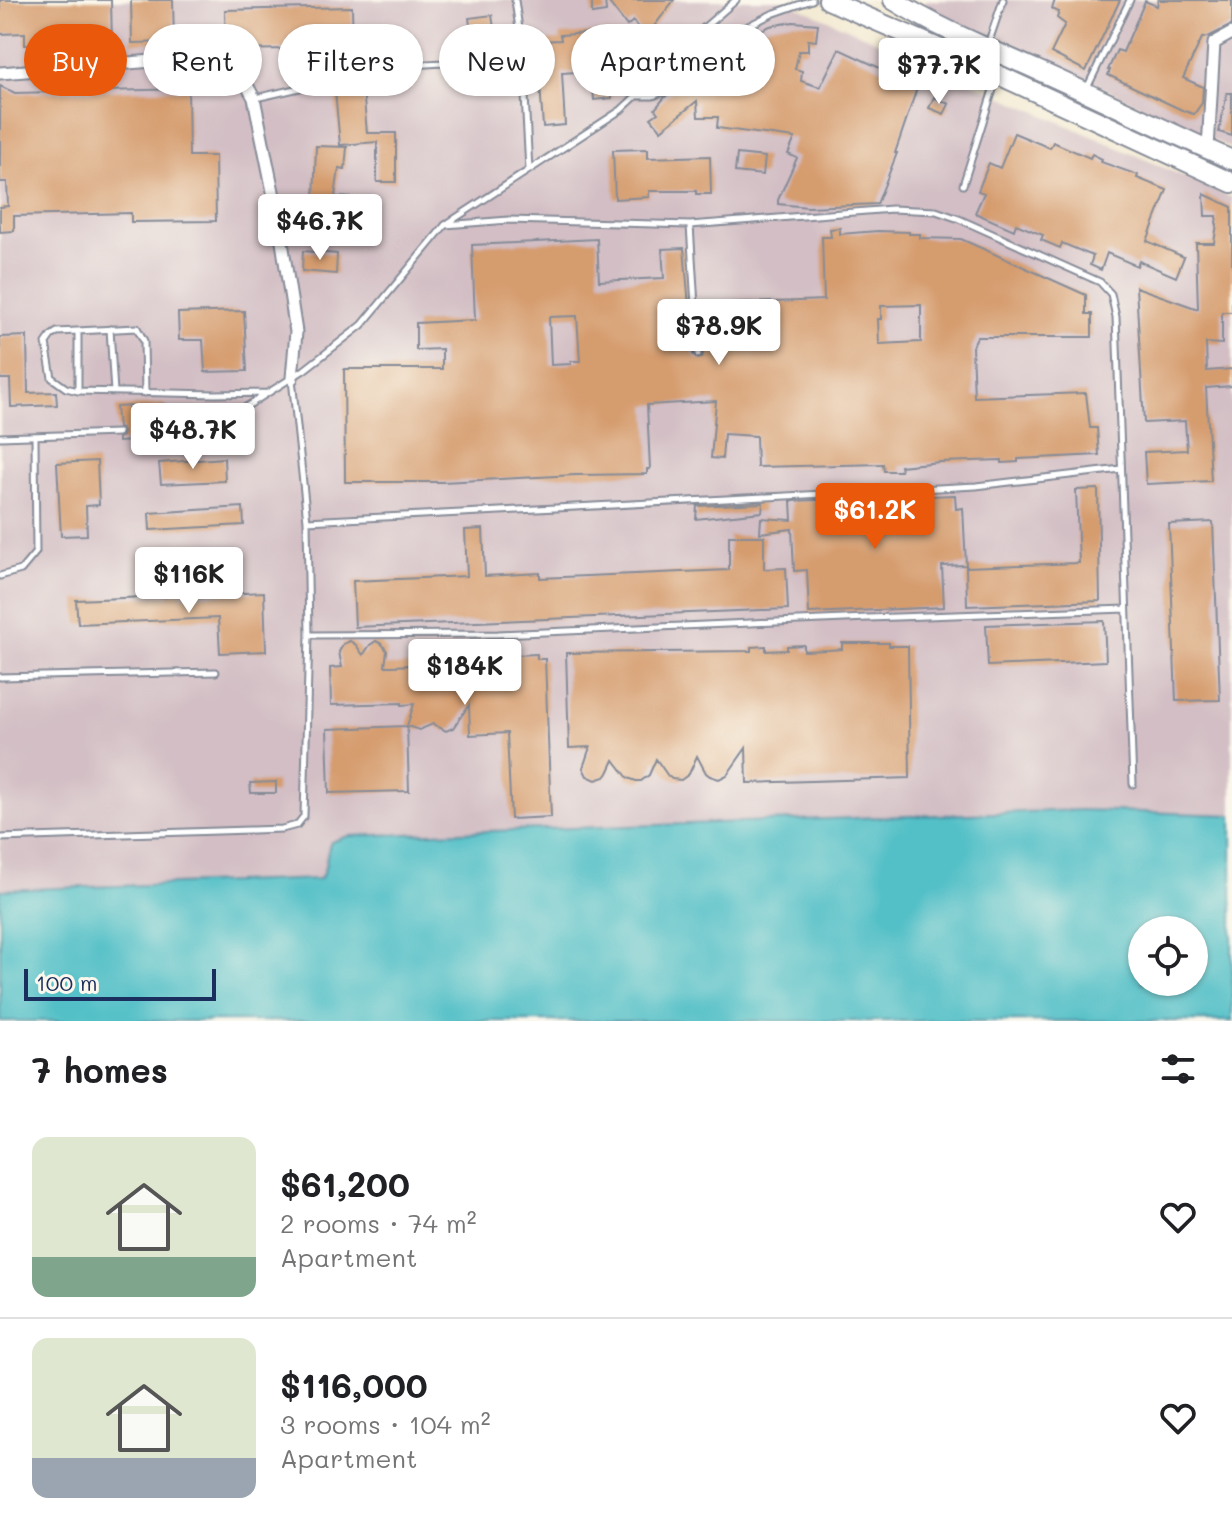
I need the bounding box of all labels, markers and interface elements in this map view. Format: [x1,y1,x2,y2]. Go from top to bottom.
chip: Buy [24,24,127,96]
chip: Rent [143,24,262,96]
chip: Filters [278,24,423,96]
chip: New [439,24,555,96]
chip: Apartment [571,24,775,96]
pin: $77.7K [874,38,1004,106]
text: $77.7K [897,47,981,81]
pin: $46.7K [255,194,385,262]
text: $46.7K [276,203,364,237]
pin: $78.9K [654,299,784,367]
text: $78.9K [675,308,763,342]
pin: $48.7K [128,403,258,471]
text: $48.7K [149,412,237,446]
pin: $61.2K [810,483,940,551]
text: $61.2K [834,492,916,526]
pin: $116K [133,547,245,615]
text: $116K [153,556,225,590]
pin: $184K [409,639,521,707]
text: $184K [426,648,504,682]
map controls [1128,916,1208,996]
button: locate [1128,916,1208,996]
scale bar [24,965,216,1001]
text: 100 m [36,968,98,997]
text: 7 homes [32,1047,168,1092]
icon: filters [1156,1047,1200,1091]
text: $61,200 [280,1161,410,1206]
icon: home [96,1169,192,1265]
icon: heart [1156,1195,1200,1239]
text: 2 rooms · 74 m² [280,1206,477,1240]
text: Apartment [280,1240,417,1274]
text: $116,000 [280,1362,428,1407]
icon: home [96,1370,192,1466]
icon: heart [1156,1396,1200,1440]
text: 3 rooms · 104 m² [280,1407,491,1441]
text: Apartment [280,1441,417,1475]

